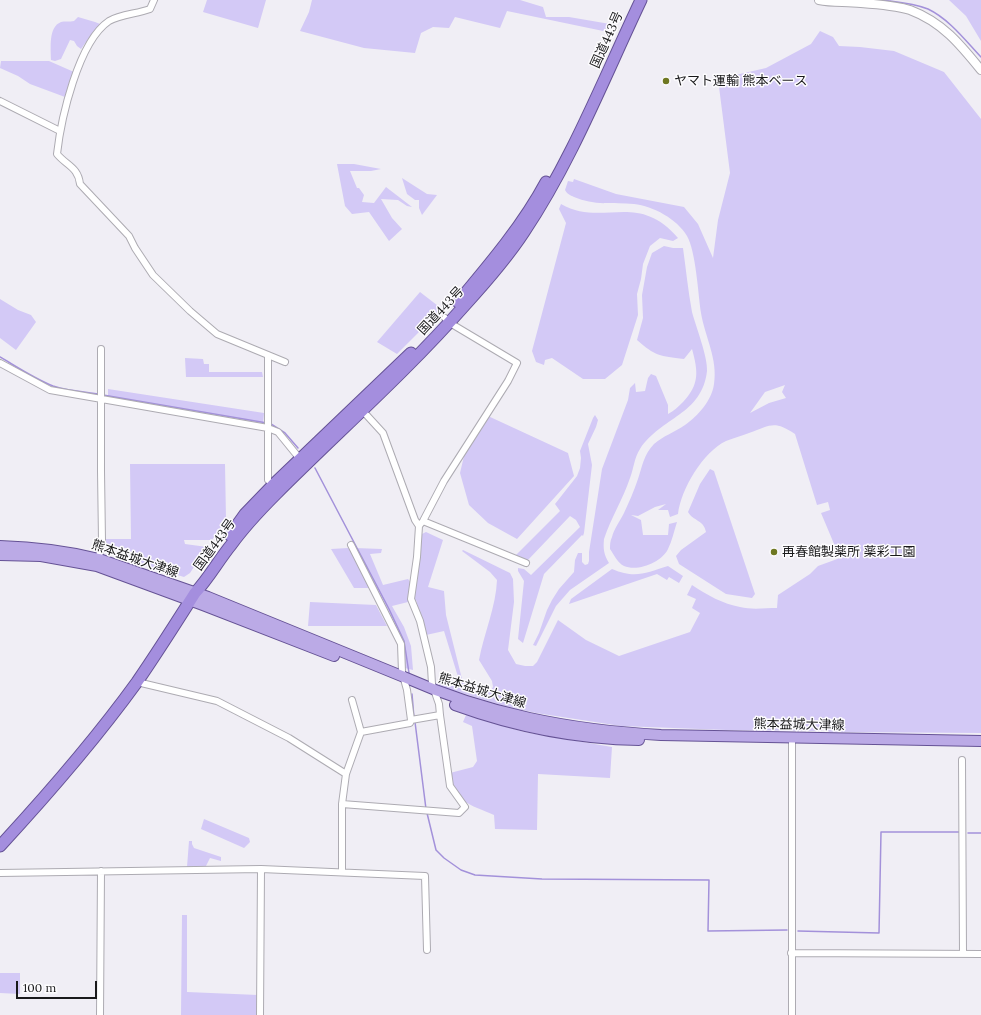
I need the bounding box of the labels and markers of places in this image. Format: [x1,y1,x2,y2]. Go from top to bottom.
place label: ヤマト運輸 熊本ベース [674,73,807,89]
marker: ヤマト運輸 熊本ベース [661,76,671,86]
place label: 再春館製薬所 薬彩工園 [782,544,915,560]
marker: 再春館製薬所 薬彩工園 [769,547,779,557]

